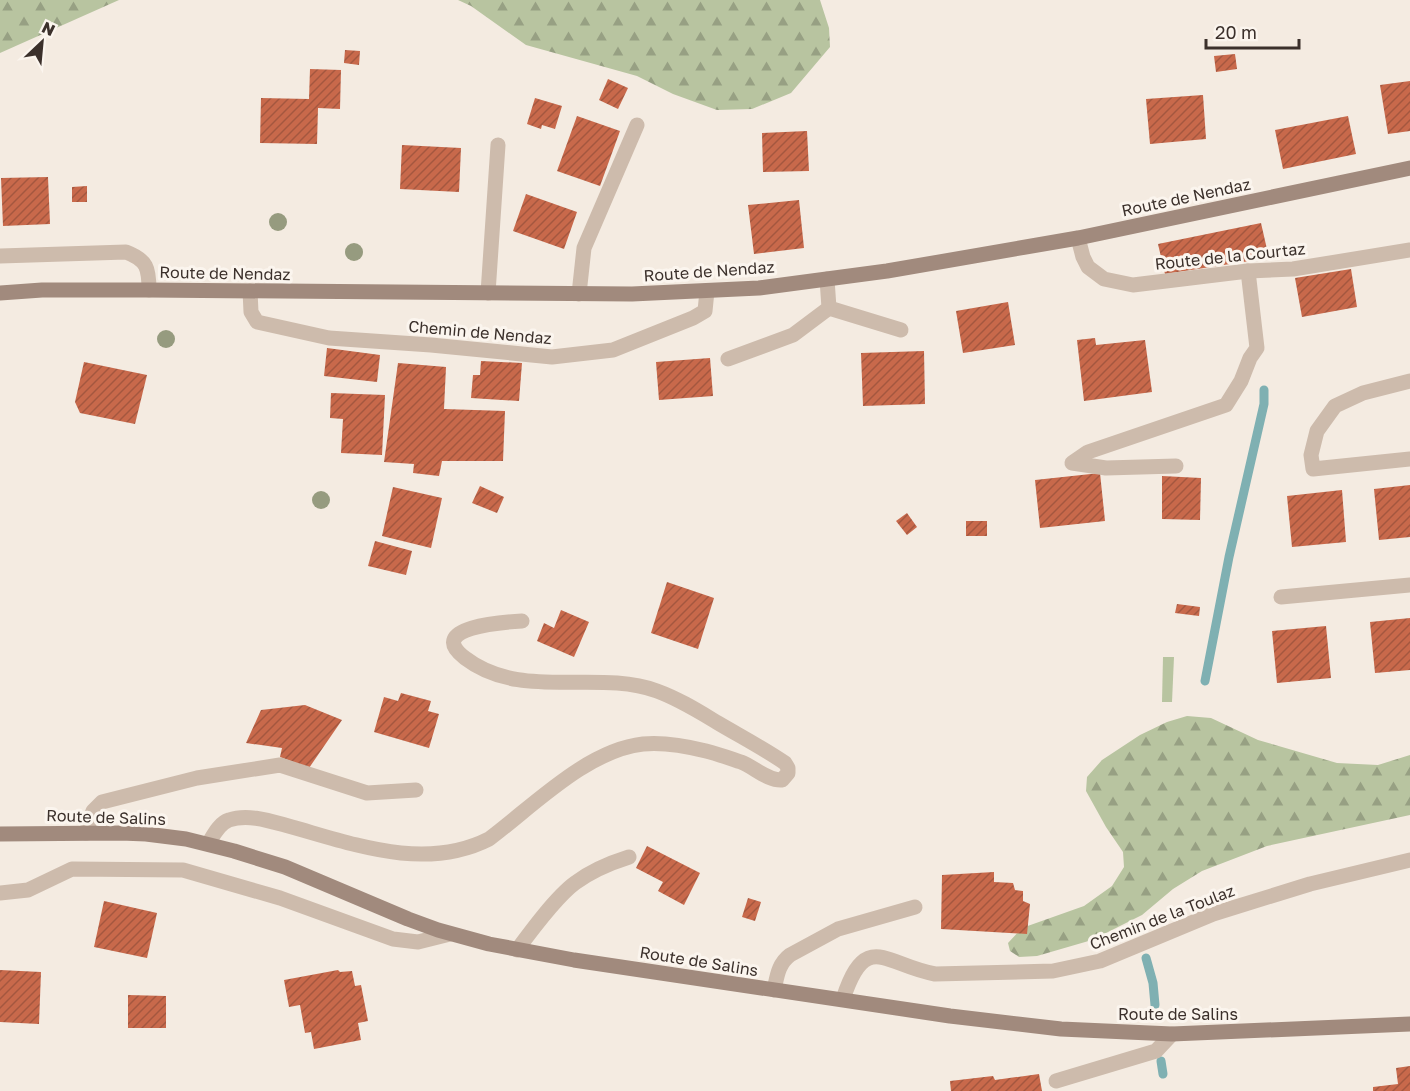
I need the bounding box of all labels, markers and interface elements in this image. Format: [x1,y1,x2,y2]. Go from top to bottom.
north arrow [12,12,72,72]
scale bar [1206,12,1299,50]
text: N [39,17,58,40]
text: 20 m [1215,21,1257,43]
street label: Route de Nendaz [1120,174,1252,220]
street label: Route de la Courtaz [1154,238,1306,274]
street label: Route de Nendaz [643,256,775,286]
street label: Route de Nendaz [159,262,291,284]
street label: Chemin de Nendaz [408,316,552,348]
street label: Route de Salins [46,805,166,829]
street label: Chemin de la Toulaz [1087,880,1237,954]
street label: Route de Salins [638,942,760,980]
street label: Route de Salins [1118,1004,1238,1024]

